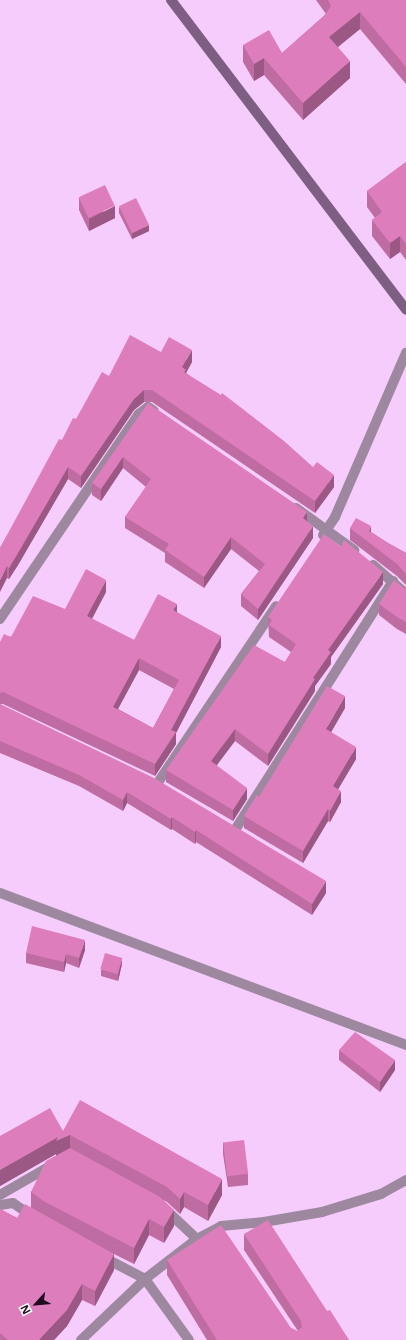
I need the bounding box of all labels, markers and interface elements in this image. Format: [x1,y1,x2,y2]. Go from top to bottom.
north arrow [16,1284,56,1324]
text: N [16,1302,34,1317]

